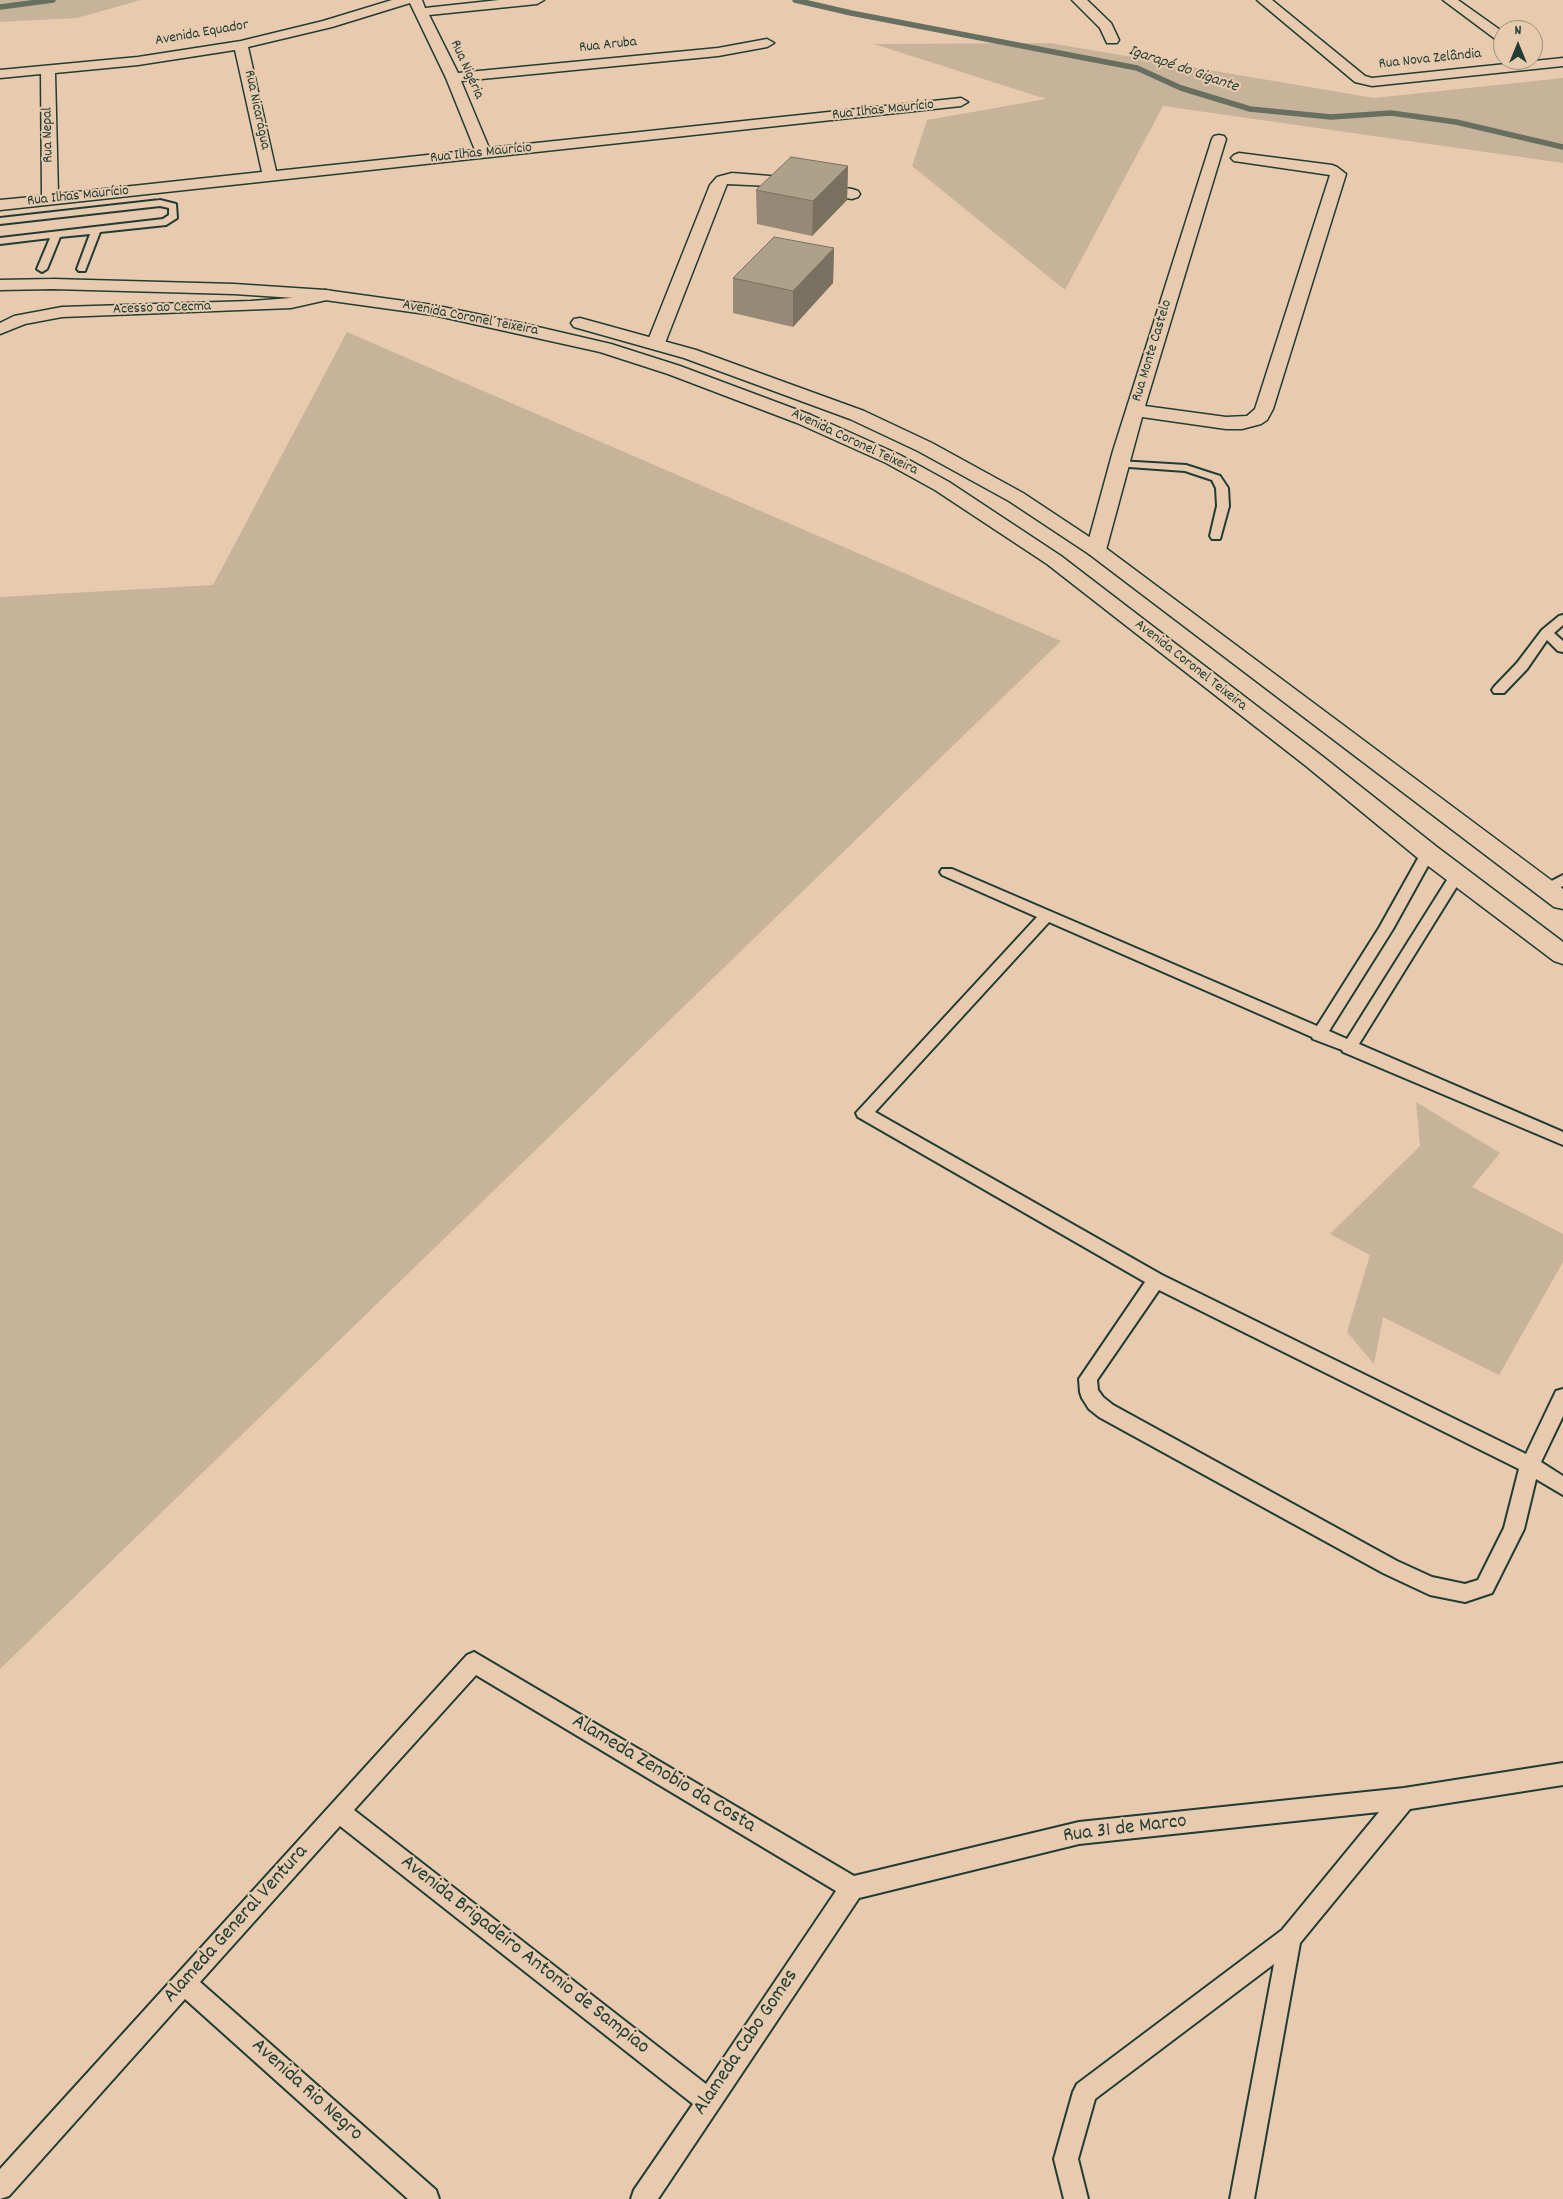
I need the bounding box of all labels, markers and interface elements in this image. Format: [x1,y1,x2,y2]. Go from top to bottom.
street label: Avenida Equador [154,17,250,51]
north arrow [1493,20,1543,70]
text: N [1515,21,1521,41]
street label: Rua Aruba [578,34,638,58]
street label: Rua Nigéria [445,38,487,102]
water label: Igarapé do Gigante [1126,42,1240,98]
street label: Rua Nova Zelândia [1378,46,1482,74]
street label: Rua Nicarágua [239,69,273,151]
street label: Rua Ilhas Maurício [831,97,935,125]
street label: Rua Nepal [40,107,58,163]
street label: Rua Ilhas Maurício [429,140,533,168]
street label: Rua Ilhas Maurício [26,183,130,211]
street label: Avenida Coronel Teixeira [401,297,539,341]
street label: Acesso ao Cecma [113,298,211,320]
street label: Rua Monte Castelo [1129,298,1177,404]
street label: Avenida Coronel Teixeira [788,406,920,480]
street label: Avenida Coronel Teixeira [1130,616,1250,716]
street label: Alameda Zenobio da Costa [567,1710,759,1840]
street label: Rua 31 de Marco [1062,1810,1188,1850]
street label: Alameda General Ventura [159,1841,315,2009]
street label: Avenida Brigadeiro Antonio de Sampiao [394,1851,654,2061]
street label: Alameda Cabo Gomes [689,1965,805,2121]
street label: Avenida Rio Negro [245,2034,367,2148]

